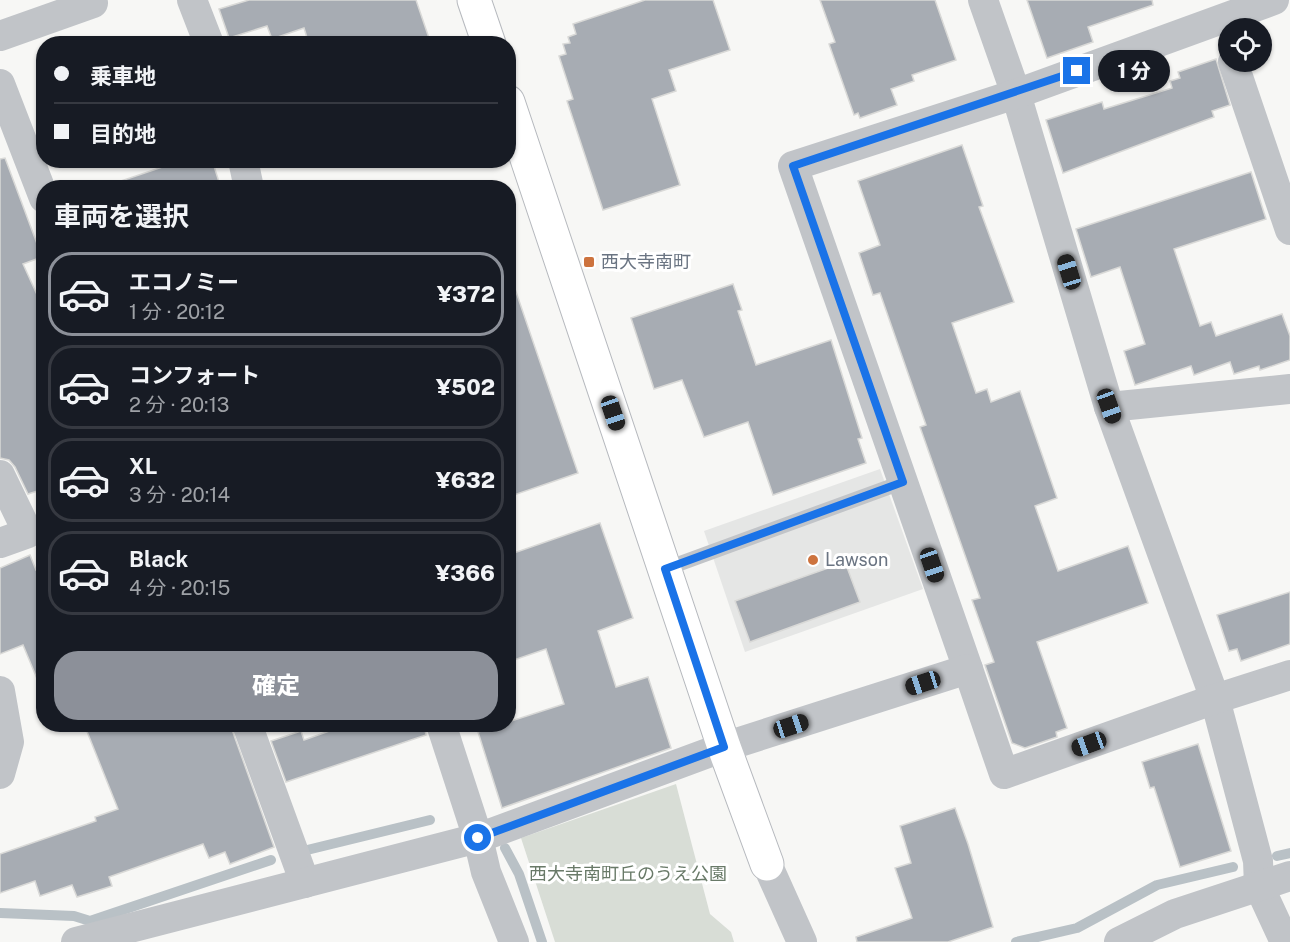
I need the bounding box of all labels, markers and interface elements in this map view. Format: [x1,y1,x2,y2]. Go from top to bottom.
map controls [1218,18,1272,72]
button: locate [1218,18,1272,72]
callout: 1 分 [1098,50,1170,92]
route end [1063,57,1090,84]
text: 1 分 [1117,59,1151,83]
text: 乗車地 [90,63,156,89]
text: 目的地 [90,121,156,147]
text: 車両を選択 [54,200,189,232]
place label: 西大寺南町 [601,251,691,272]
car [1055,252,1083,292]
marker: 西大寺南町 [582,255,596,269]
icon: car [57,267,111,321]
text: エコノミー [129,269,239,295]
text: ¥372 [437,281,495,307]
text: 1 分 · 20:12 [129,300,225,324]
icon: car [57,360,111,414]
text: コンフォート [129,362,260,388]
text: ¥502 [436,374,495,400]
car [1094,386,1124,426]
text: 2 分 · 20:13 [129,393,229,417]
car [599,393,627,433]
icon: car [57,453,111,507]
text: XL [129,453,157,479]
text: ¥632 [436,467,495,493]
text: 3 分 · 20:14 [129,483,230,507]
car [918,545,946,585]
icon: car [57,546,111,600]
text: Black [129,546,188,572]
place label: Lawson [825,549,888,570]
marker: Lawson [806,553,820,567]
text: ¥366 [435,560,495,586]
text: 4 分 · 20:15 [129,576,230,600]
button: 確定 [54,651,498,720]
car [903,669,943,697]
car [771,712,811,740]
car [1069,729,1109,759]
route start [464,824,491,851]
park label: 西大寺南町丘のうえ公園 [529,863,727,884]

